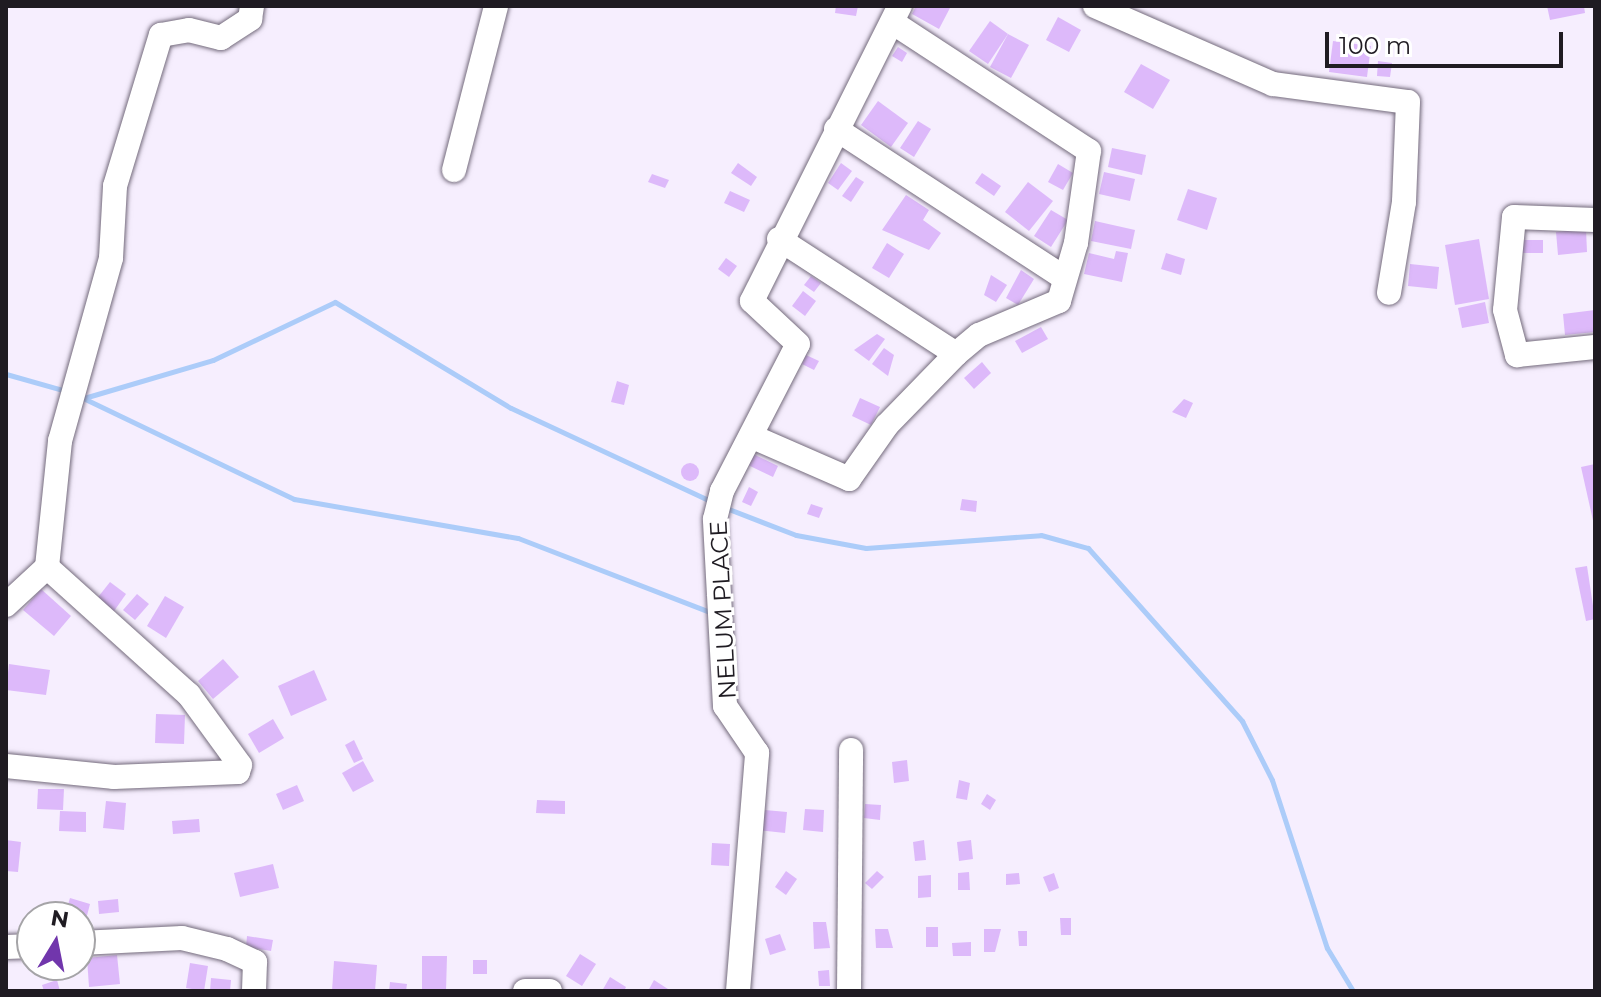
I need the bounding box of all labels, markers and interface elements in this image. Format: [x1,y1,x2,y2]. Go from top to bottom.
scale bar [1329,16,1567,66]
text: 100 m [1339,31,1411,60]
street label: NELUM PLACE [704,520,742,700]
north arrow [16,901,96,981]
text: N [49,904,71,934]

